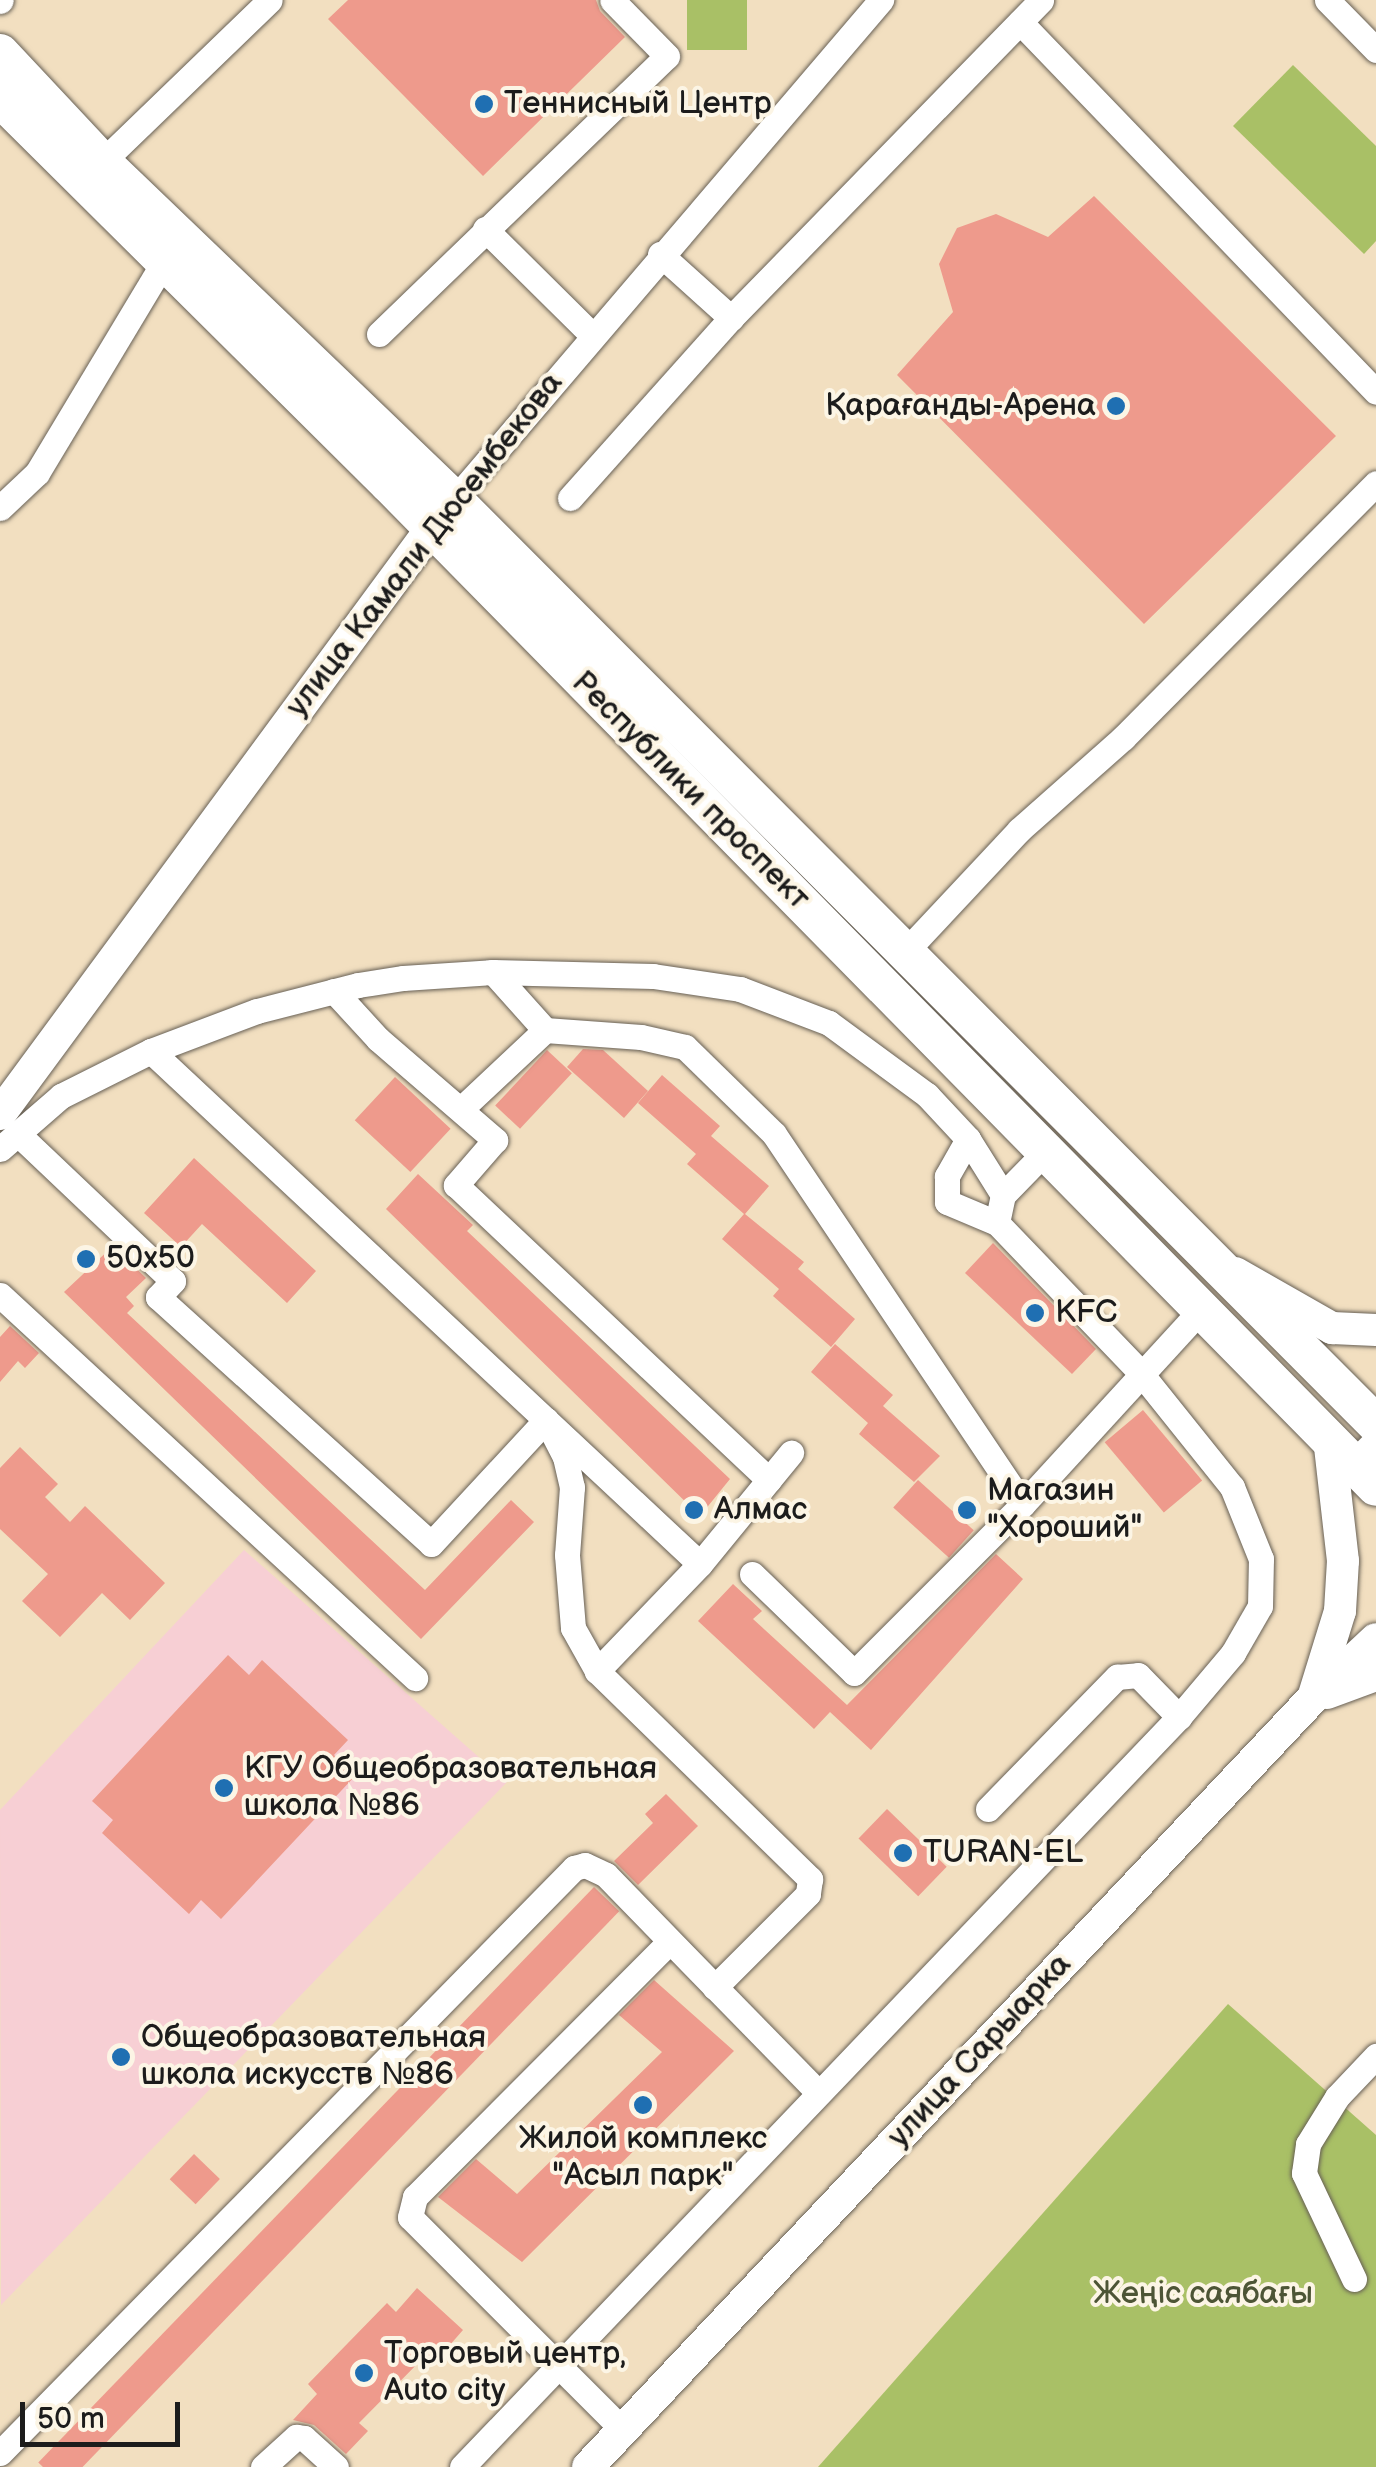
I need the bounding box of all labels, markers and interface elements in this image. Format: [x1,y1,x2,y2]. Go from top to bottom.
place label: Теннисный Центр [504,85,772,123]
marker: Теннисный Центр [473,93,495,115]
street label: улица Камали Дюсембекова [279,365,571,725]
place label: Қарағанды-Арена [825,387,1096,425]
marker: Қарағанды-Арена [1105,395,1127,417]
street label: Республики проспект [563,664,817,918]
place label: 50х50 [106,1240,195,1278]
marker: 50х50 [75,1248,97,1270]
place label: KFC [1055,1294,1117,1332]
marker: KFC [1024,1302,1046,1324]
place label: Магазин "Хороший" [987,1473,1142,1548]
place label: Алмас [714,1491,807,1529]
marker: Алмас [683,1499,705,1521]
marker: Магазин "Хороший" [956,1499,978,1521]
place label: КГУ Общеобразовательная школа №86 [244,1751,657,1826]
marker: КГУ Общеобразовательная школа №86 [213,1777,235,1799]
place label: TURAN-EL [923,1834,1083,1872]
marker: TURAN-EL [892,1842,914,1864]
street label: улица Сарыарка [880,1946,1080,2156]
place label: Общеобразовательная школа искусств №86 [141,2020,486,2095]
marker: Общеобразовательная школа искусств №86 [110,2046,132,2068]
marker: Жилой комплекс "Асыл парк" [632,2094,654,2116]
place label: Жилой комплекс "Асыл парк" [519,2121,767,2196]
park label: Жеңіс саябағы [1093,2275,1313,2313]
place label: Торговый центр, Auto city [384,2336,626,2411]
marker: Торговый центр, Auto city [353,2362,375,2384]
scale bar [25,2382,185,2444]
text: 50 m [37,2401,105,2437]

